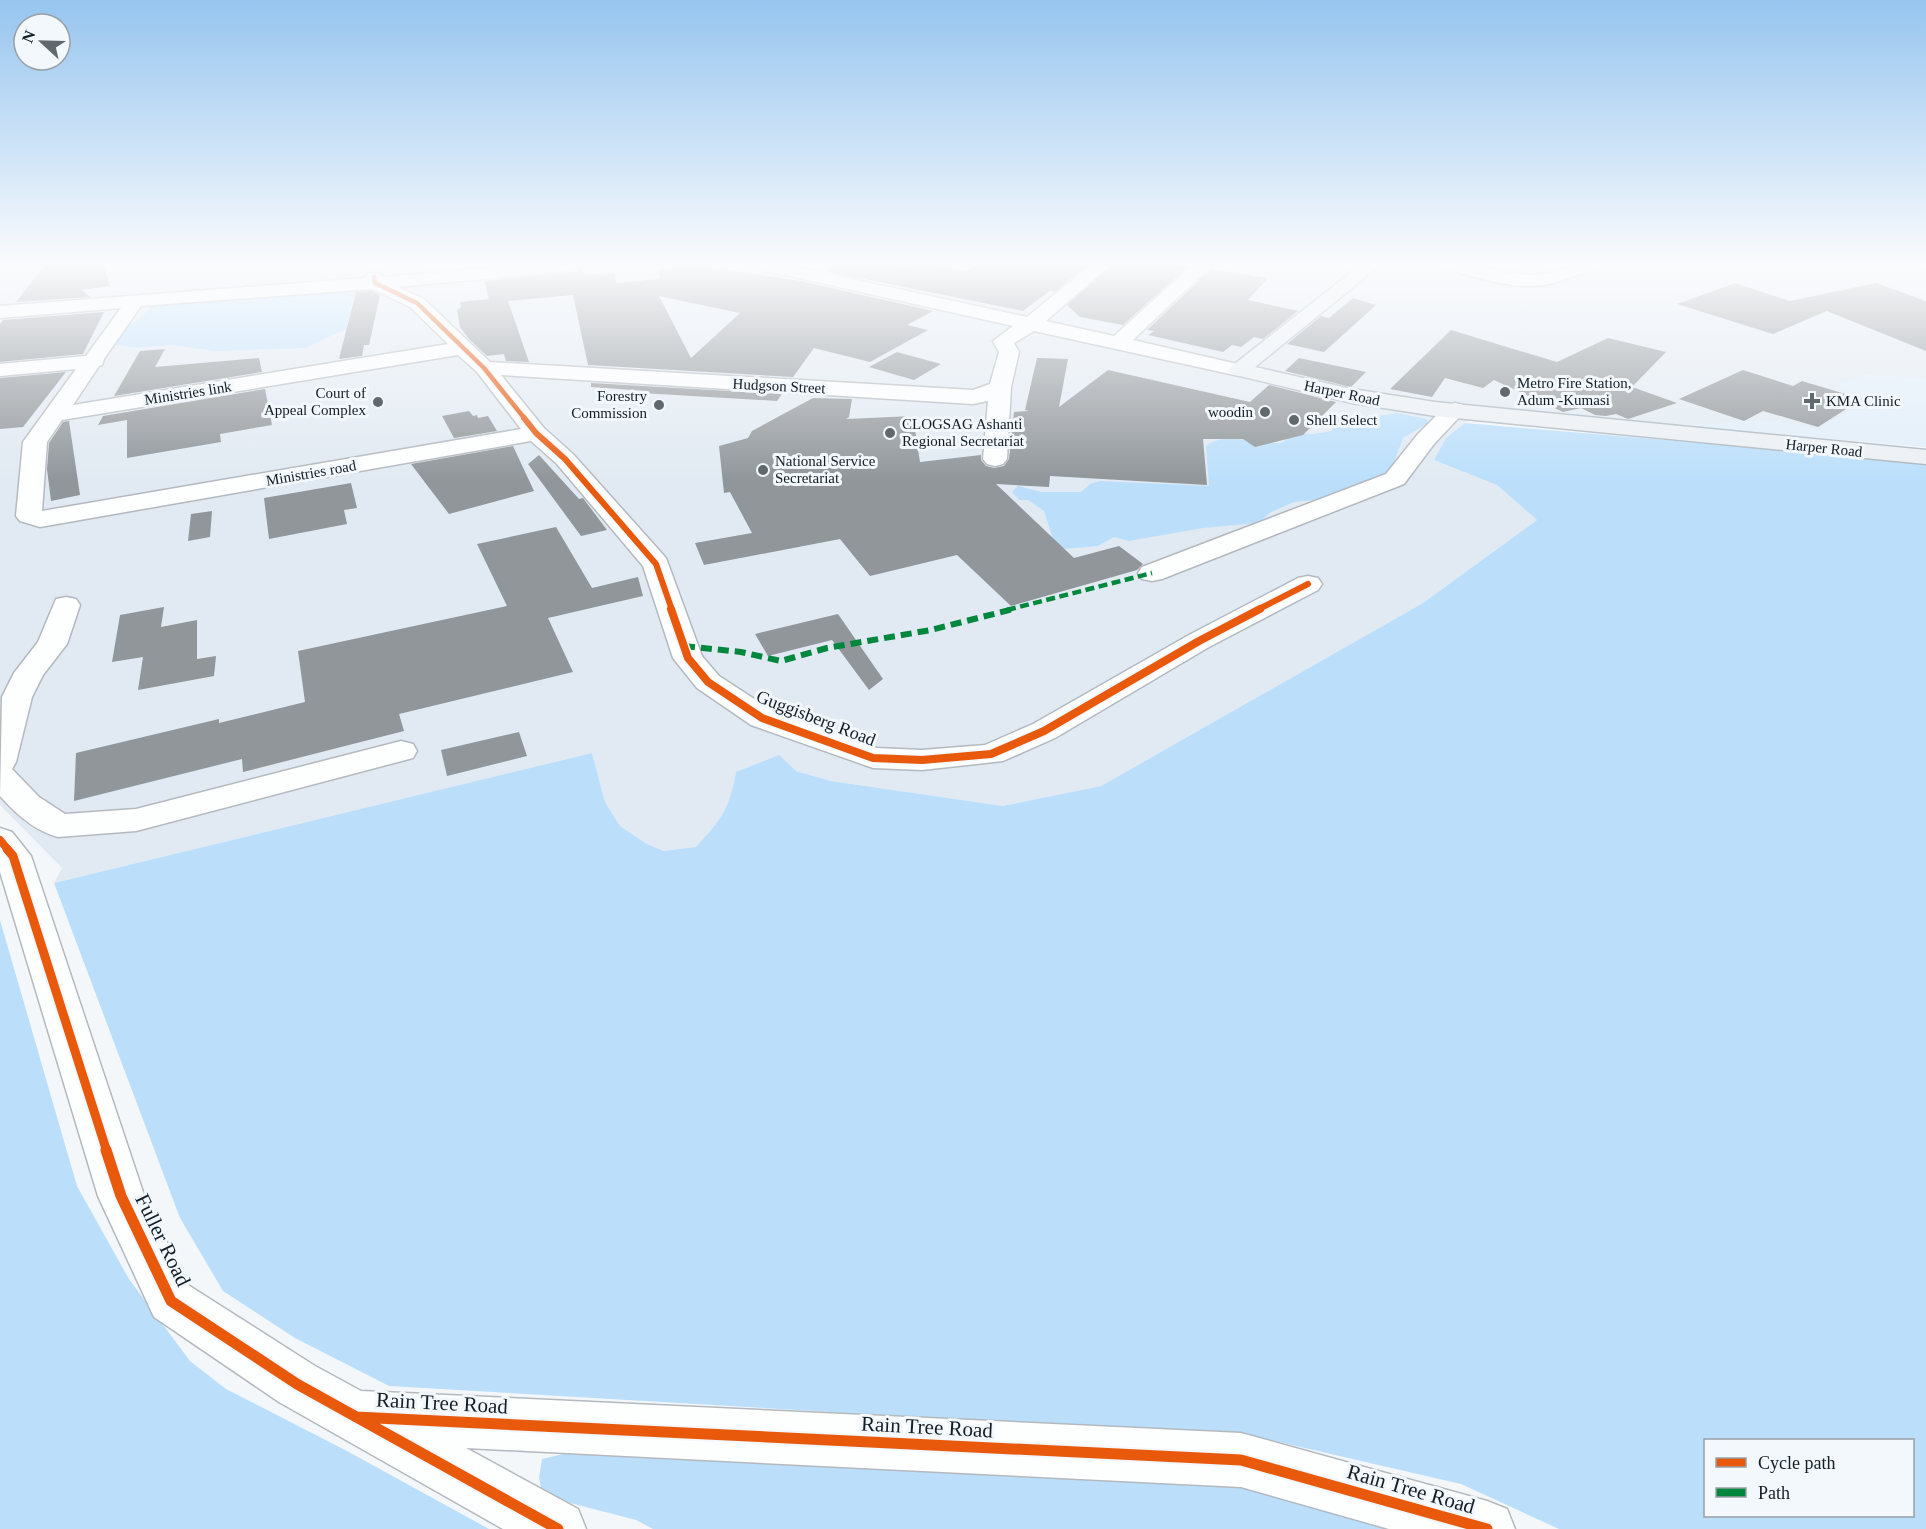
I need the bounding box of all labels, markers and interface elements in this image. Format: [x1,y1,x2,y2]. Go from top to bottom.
north arrow [12,12,72,72]
text: N [19,28,39,45]
place label: Metro Fire Station, Adum -Kumasi [1517,375,1632,408]
street label: Hudgson Street [732,376,827,396]
street label: Harper Road [1303,377,1382,409]
street label: Ministries link [143,378,233,408]
place label: Court of Appeal Complex [264,385,366,418]
marker: Metro Fire Station, Adum -Kumasi [1498,385,1512,399]
place label: Forestry Commission [571,388,647,421]
marker: KMA Clinic [1803,392,1821,410]
place label: KMA Clinic [1826,393,1901,409]
marker: Court of Appeal Complex [371,395,385,409]
marker: Forestry Commission [652,398,666,412]
place label: woodin [1208,404,1254,420]
marker: woodin [1258,405,1272,419]
place label: Shell Select [1306,412,1378,428]
marker: Shell Select [1287,413,1301,427]
place label: CLOGSAG Ashanti Regional Secretariat [902,416,1025,449]
marker: CLOGSAG Ashanti Regional Secretariat [883,426,897,440]
street label: Harper Road [1785,436,1864,460]
place label: National Service Secretariat [775,453,876,486]
street label: Ministries road [265,457,358,489]
marker: National Service Secretariat [756,463,770,477]
street label: Guggisberg Road [754,686,878,750]
street label: Fuller Road [130,1190,196,1291]
street label: Rain Tree Road [376,1388,509,1418]
street label: Rain Tree Road [861,1412,994,1442]
legend [1704,1439,1914,1517]
text: Cycle path [1758,1453,1835,1473]
street label: Rain Tree Road [1344,1459,1478,1519]
text: Path [1758,1483,1790,1503]

